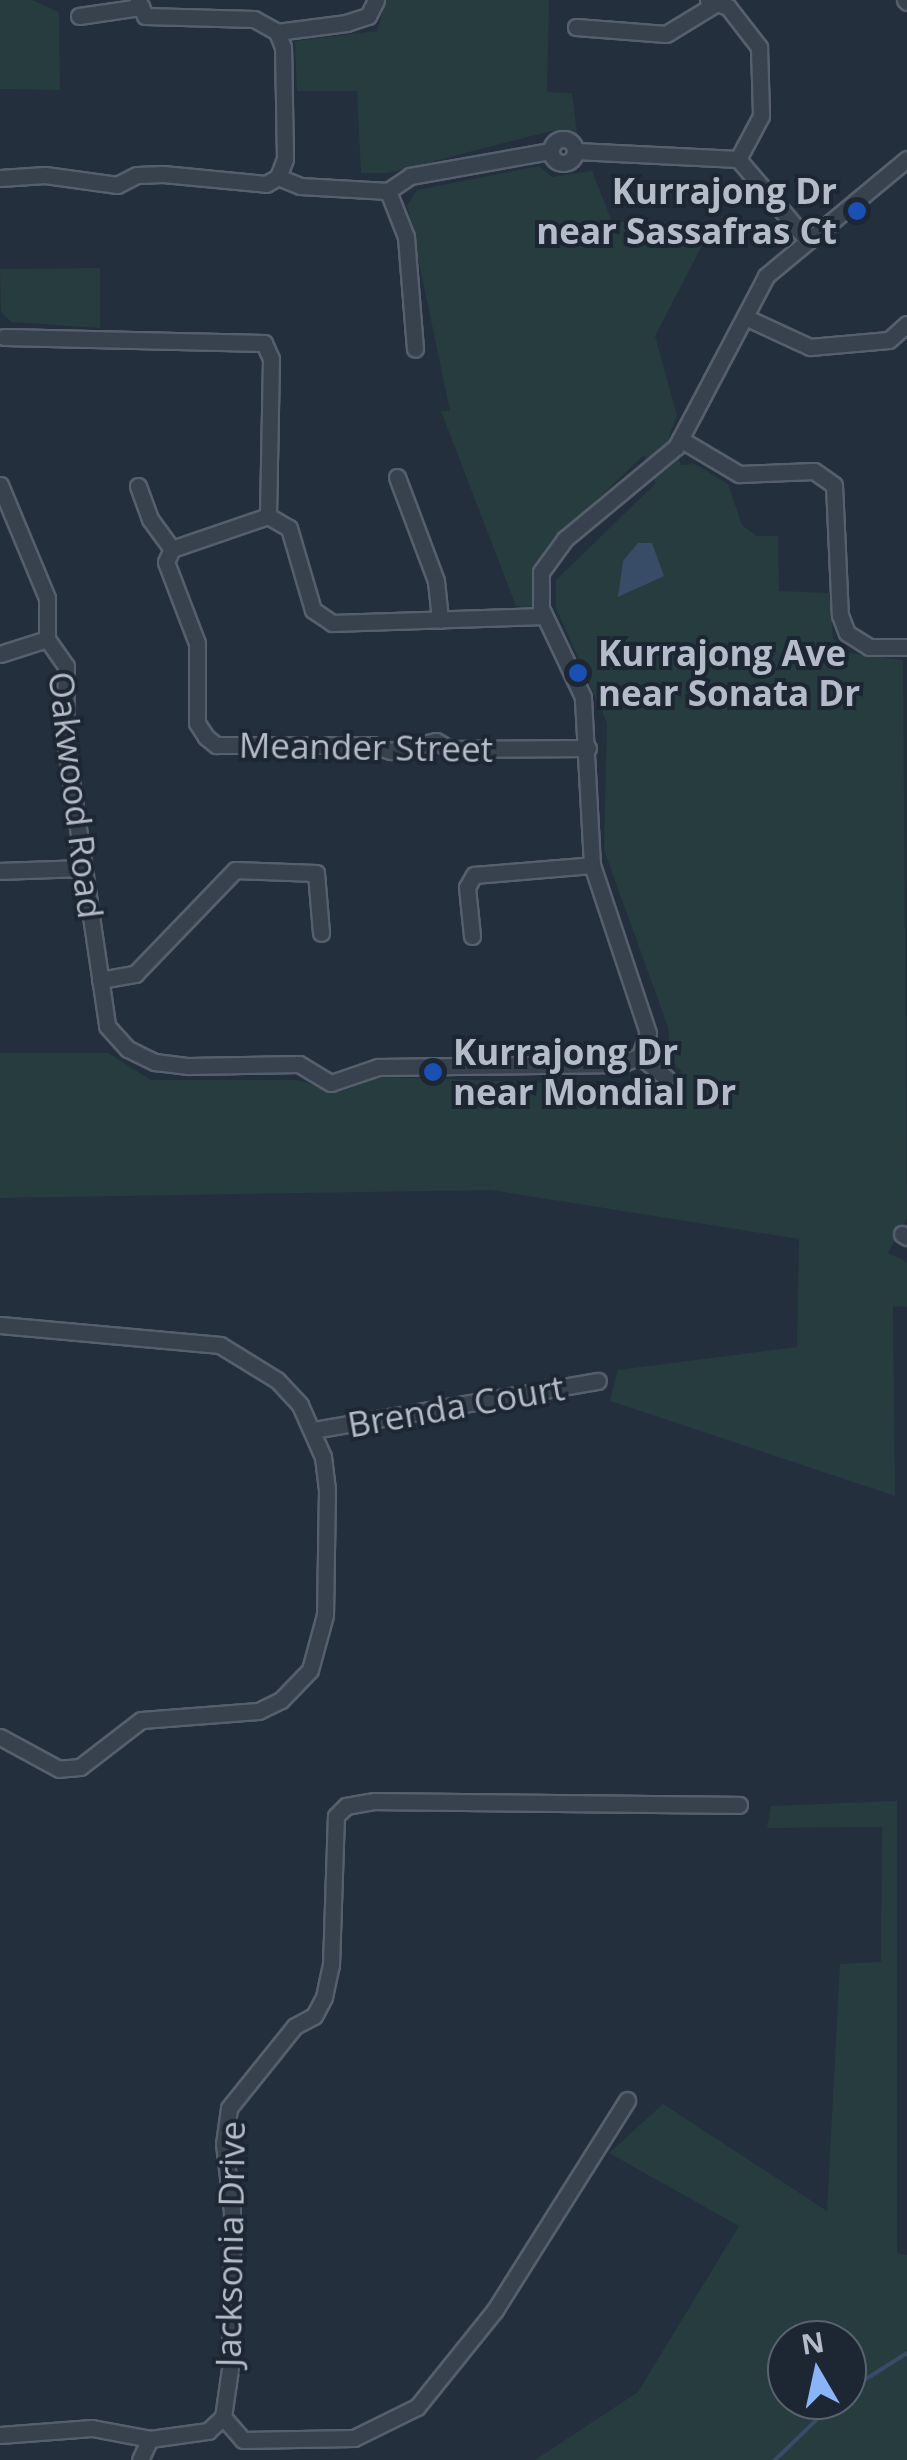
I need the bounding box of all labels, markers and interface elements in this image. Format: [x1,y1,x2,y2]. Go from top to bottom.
place label: Kurrajong Dr near Sassafras Ct [536,170,837,252]
marker: Kurrajong Dr near Sassafras Ct [846,200,868,222]
place label: Kurrajong Ave near Sonata Dr [598,632,860,714]
marker: Kurrajong Ave near Sonata Dr [567,662,589,684]
street label: Oakwood Road [40,669,112,921]
street label: Meander Street [239,724,493,770]
place label: Kurrajong Dr near Mondial Dr [453,1031,736,1113]
marker: Kurrajong Dr near Mondial Dr [422,1061,444,1083]
street label: Brenda Court [344,1366,568,1446]
street label: Jacksonia Drive [207,2121,253,2367]
north arrow [767,2320,867,2420]
text: N [798,2322,827,2363]

